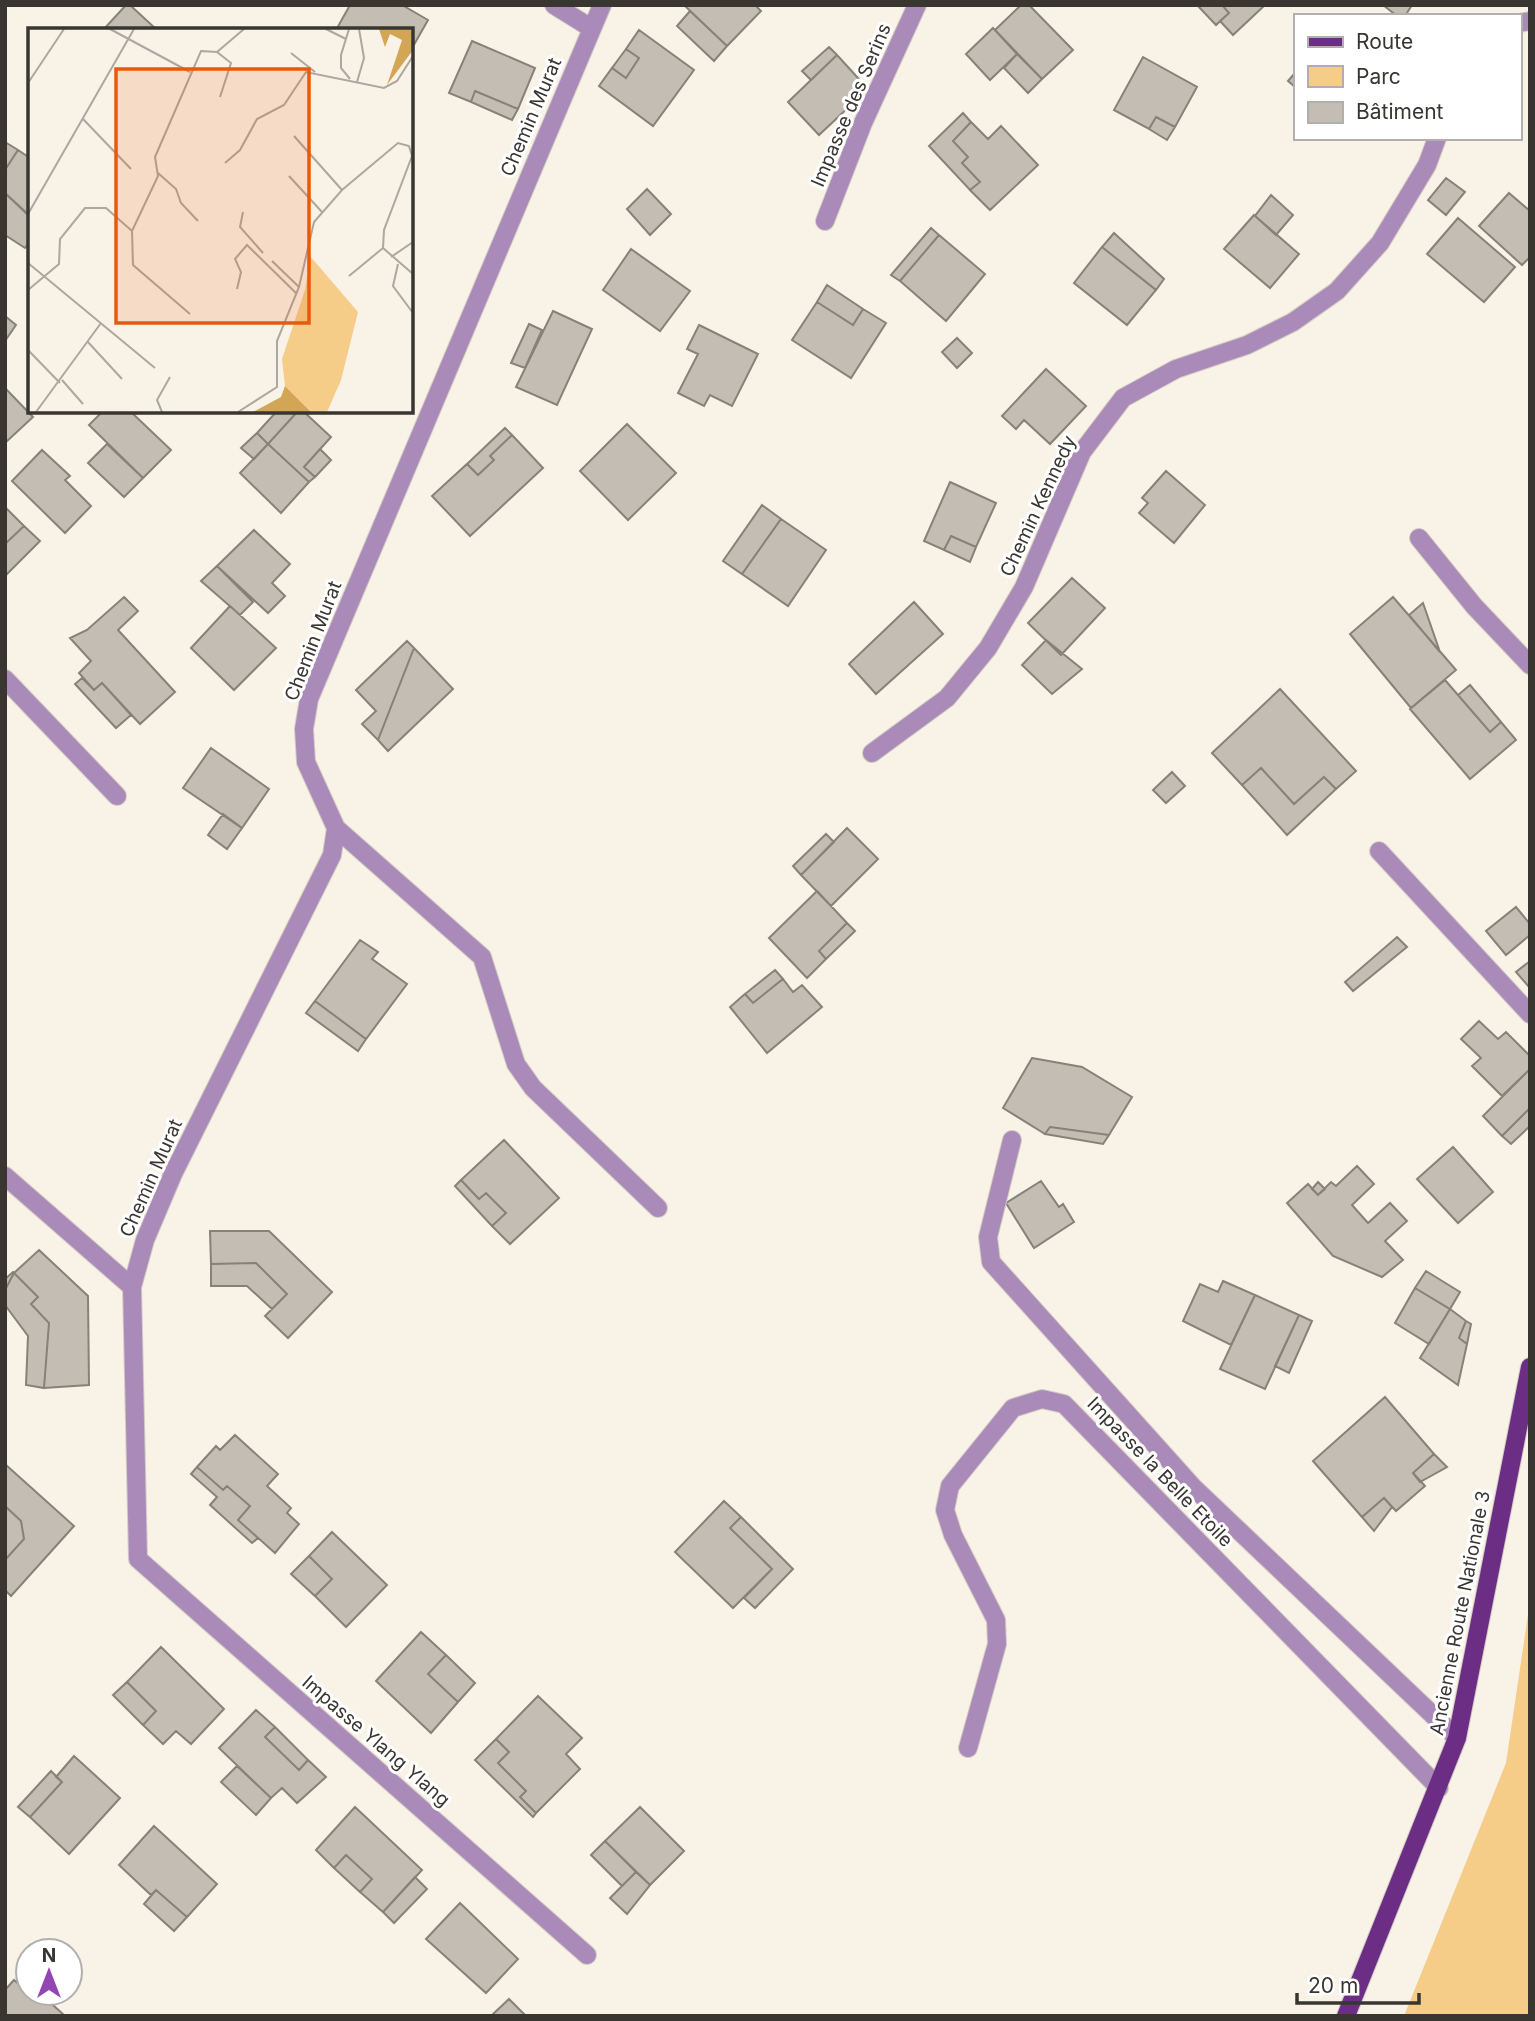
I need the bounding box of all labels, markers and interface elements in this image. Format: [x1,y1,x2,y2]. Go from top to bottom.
legend [1294,14,1521,140]
street label: Impasse des Serins [806,20,896,190]
inset map [28,28,413,413]
text: Route [1356,29,1413,54]
street label: Chemin Murat [496,54,566,180]
text: Parc [1356,64,1401,89]
text: Bâtiment [1356,99,1444,124]
street label: Chemin Kennedy [995,432,1081,580]
street label: Chemin Murat [280,578,346,704]
street label: Chemin Murat [115,1116,187,1240]
street label: Impasse la Belle Etoile [1082,1392,1238,1552]
street label: Ancienne Route Nationale 3 [1425,1489,1495,1737]
street label: Impasse Ylang Ylang [297,1671,455,1811]
north arrow [14,1937,84,2007]
text: N [42,1944,56,1967]
scale bar [1297,1962,1420,2006]
text: 20 m [1308,1973,1358,1998]

